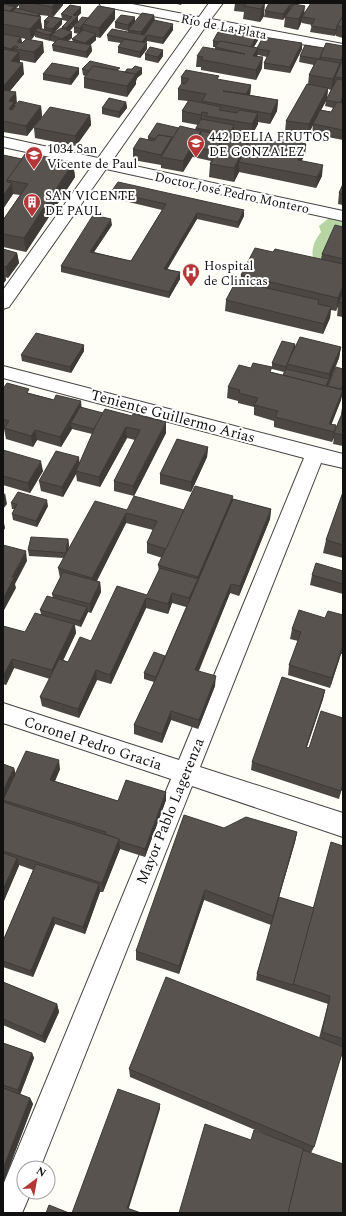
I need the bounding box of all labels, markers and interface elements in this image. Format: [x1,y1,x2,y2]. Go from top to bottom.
street label: Río de La Plata [179,9,269,45]
place label: 442 DELIA FRUTOS DE GONZALEZ [209,127,330,162]
school or university icon: 442 DELIA FRUTOS DE GONZALEZ [186,133,206,158]
place label: 1034 San Vicente de Paul [47,139,137,174]
school or university icon: 1034 San Vicente de Paul [24,145,44,170]
street label: Doctor José Pedro Montero [153,167,311,219]
place label: SAN VICENTE DE PAUL [45,186,135,221]
building icon: SAN VICENTE DE PAUL [22,192,42,217]
place label: Hospital de Clinicas [204,256,268,291]
hospital icon: Hospital de Clinicas [181,262,201,287]
street label: Teniente Guillermo Arias [88,383,258,450]
street label: Coronel Pedro Gracia [21,710,166,777]
street label: Mayor Pablo Lagerenza [131,734,211,888]
north arrow [16,1160,56,1200]
text: N [33,1162,49,1182]

